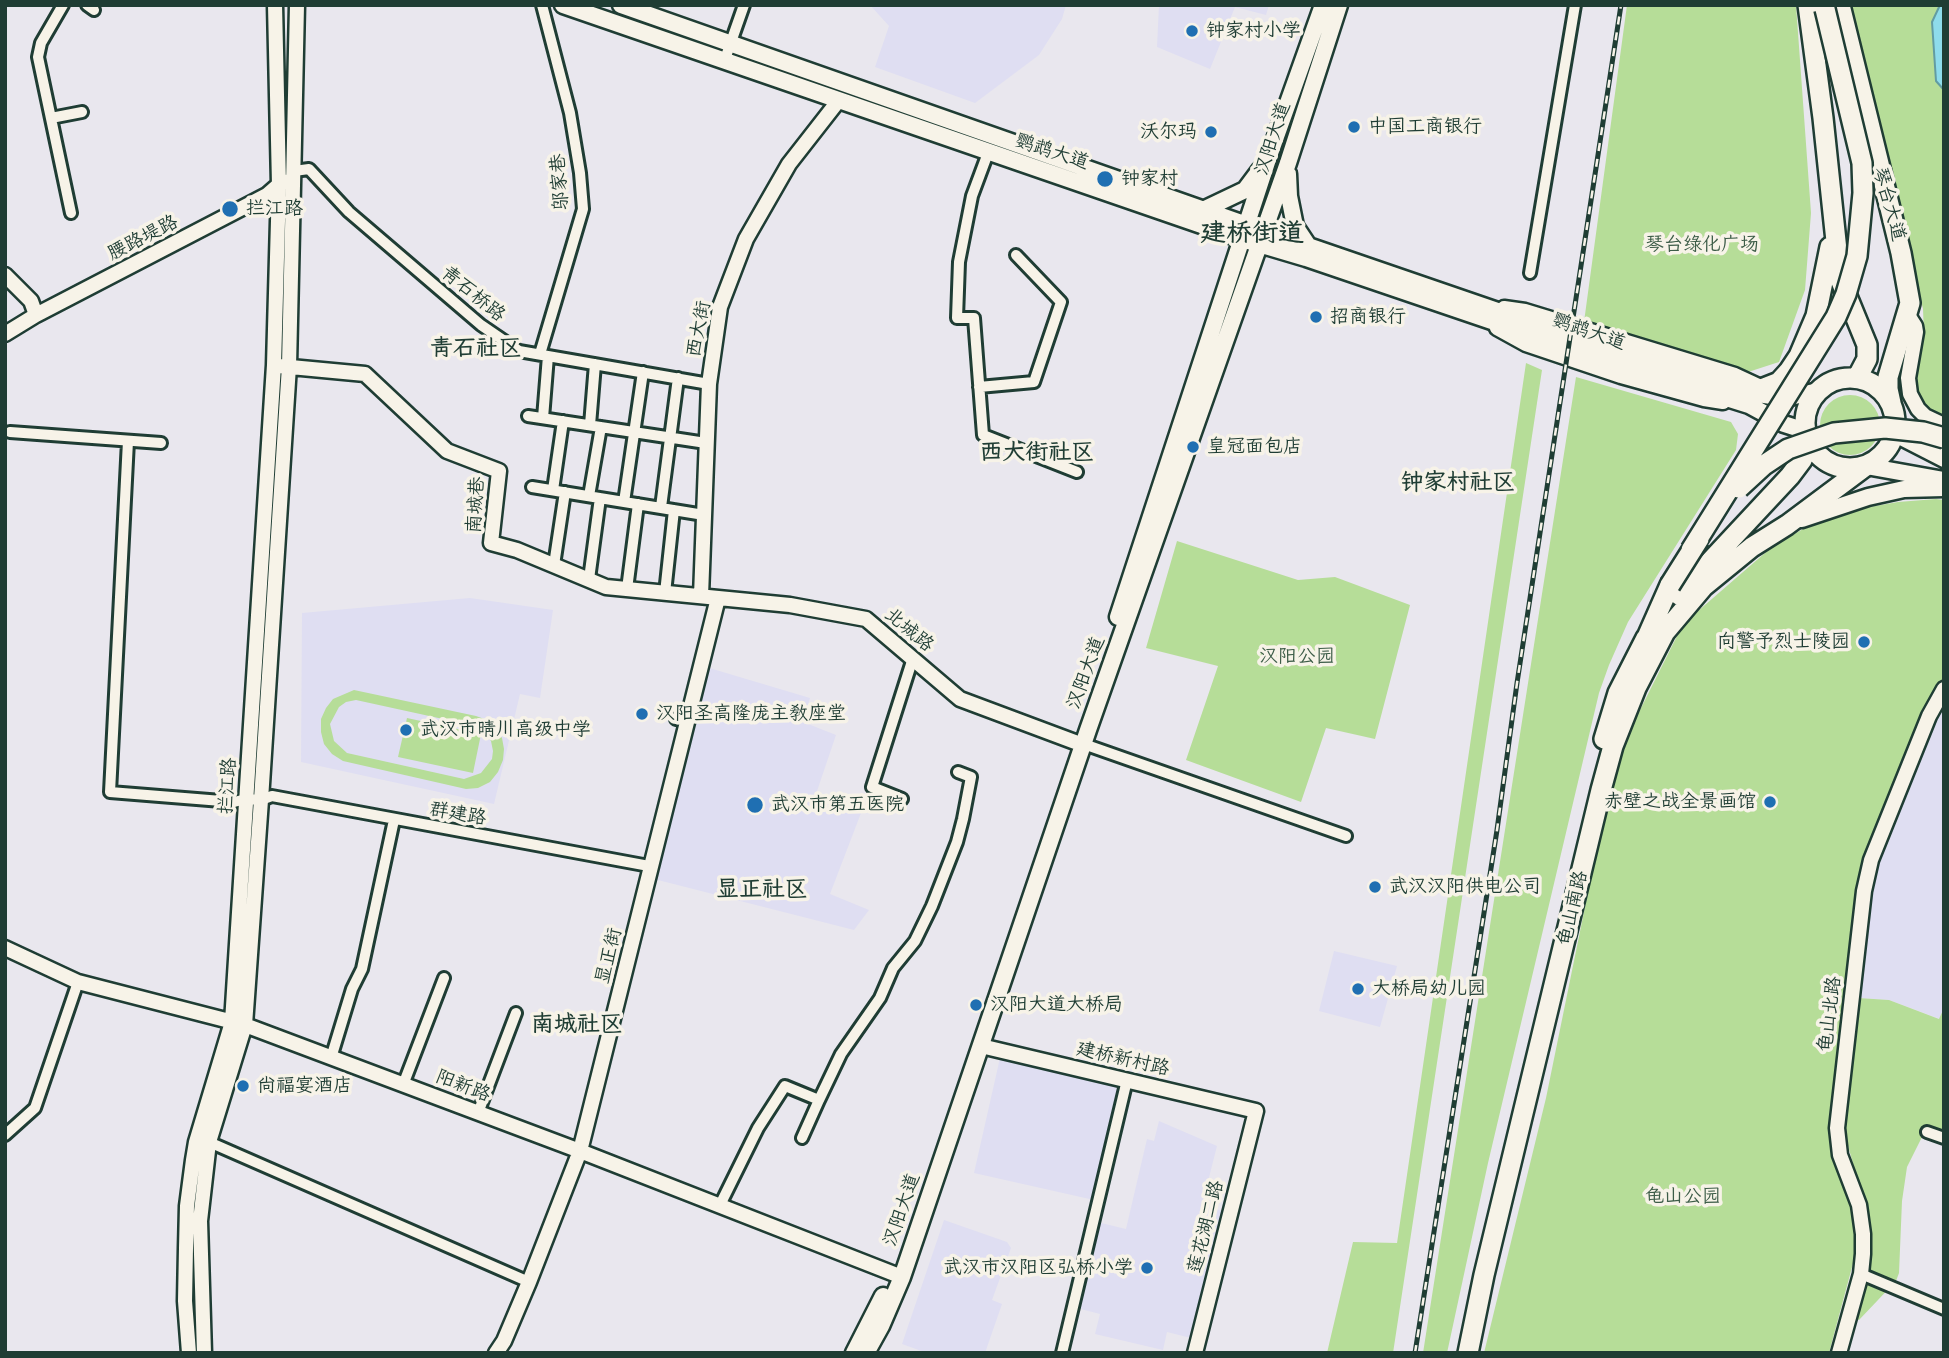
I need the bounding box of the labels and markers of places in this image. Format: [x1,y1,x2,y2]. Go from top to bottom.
place label: 钟家村小学 [1206,20,1301,42]
marker: 钟家村小学 [1184,23,1200,39]
place label: 中国工商银行 [1368,116,1482,138]
marker: 中国工商银行 [1346,119,1362,135]
place label: 沃尔玛 [1140,121,1197,143]
marker: 沃尔玛 [1203,124,1219,140]
place label: 钟家村 [1121,168,1178,190]
marker: 钟家村 [1095,169,1115,189]
place label: 拦江路 [246,198,303,220]
marker: 拦江路 [220,199,240,219]
place label: 招商银行 [1330,306,1406,328]
marker: 招商银行 [1308,309,1324,325]
place label: 皇冠面包店 [1207,436,1302,458]
marker: 皇冠面包店 [1185,439,1201,455]
place label: 向警予烈士陵园 [1717,631,1850,653]
marker: 向警予烈士陵园 [1856,634,1872,650]
place label: 汉阳圣高隆庞主教座堂 [656,703,846,725]
marker: 汉阳圣高隆庞主教座堂 [634,706,650,722]
place label: 武汉市晴川高级中学 [420,719,591,741]
marker: 武汉市晴川高级中学 [398,722,414,738]
place label: 赤壁之战全景画馆 [1604,791,1756,813]
place label: 武汉市第五医院 [771,794,904,816]
marker: 赤壁之战全景画馆 [1762,794,1778,810]
marker: 武汉市第五医院 [745,795,765,815]
place label: 武汉汉阳供电公司 [1389,876,1541,898]
marker: 武汉汉阳供电公司 [1367,879,1383,895]
place label: 大桥局幼儿园 [1372,978,1486,1000]
marker: 大桥局幼儿园 [1350,981,1366,997]
place label: 汉阳大道大桥局 [990,994,1123,1016]
marker: 汉阳大道大桥局 [968,997,984,1013]
place label: 尚福宴酒店 [257,1075,352,1097]
marker: 尚福宴酒店 [235,1078,251,1094]
place label: 武汉市汉阳区弘桥小学 [943,1257,1133,1279]
marker: 武汉市汉阳区弘桥小学 [1139,1260,1155,1276]

